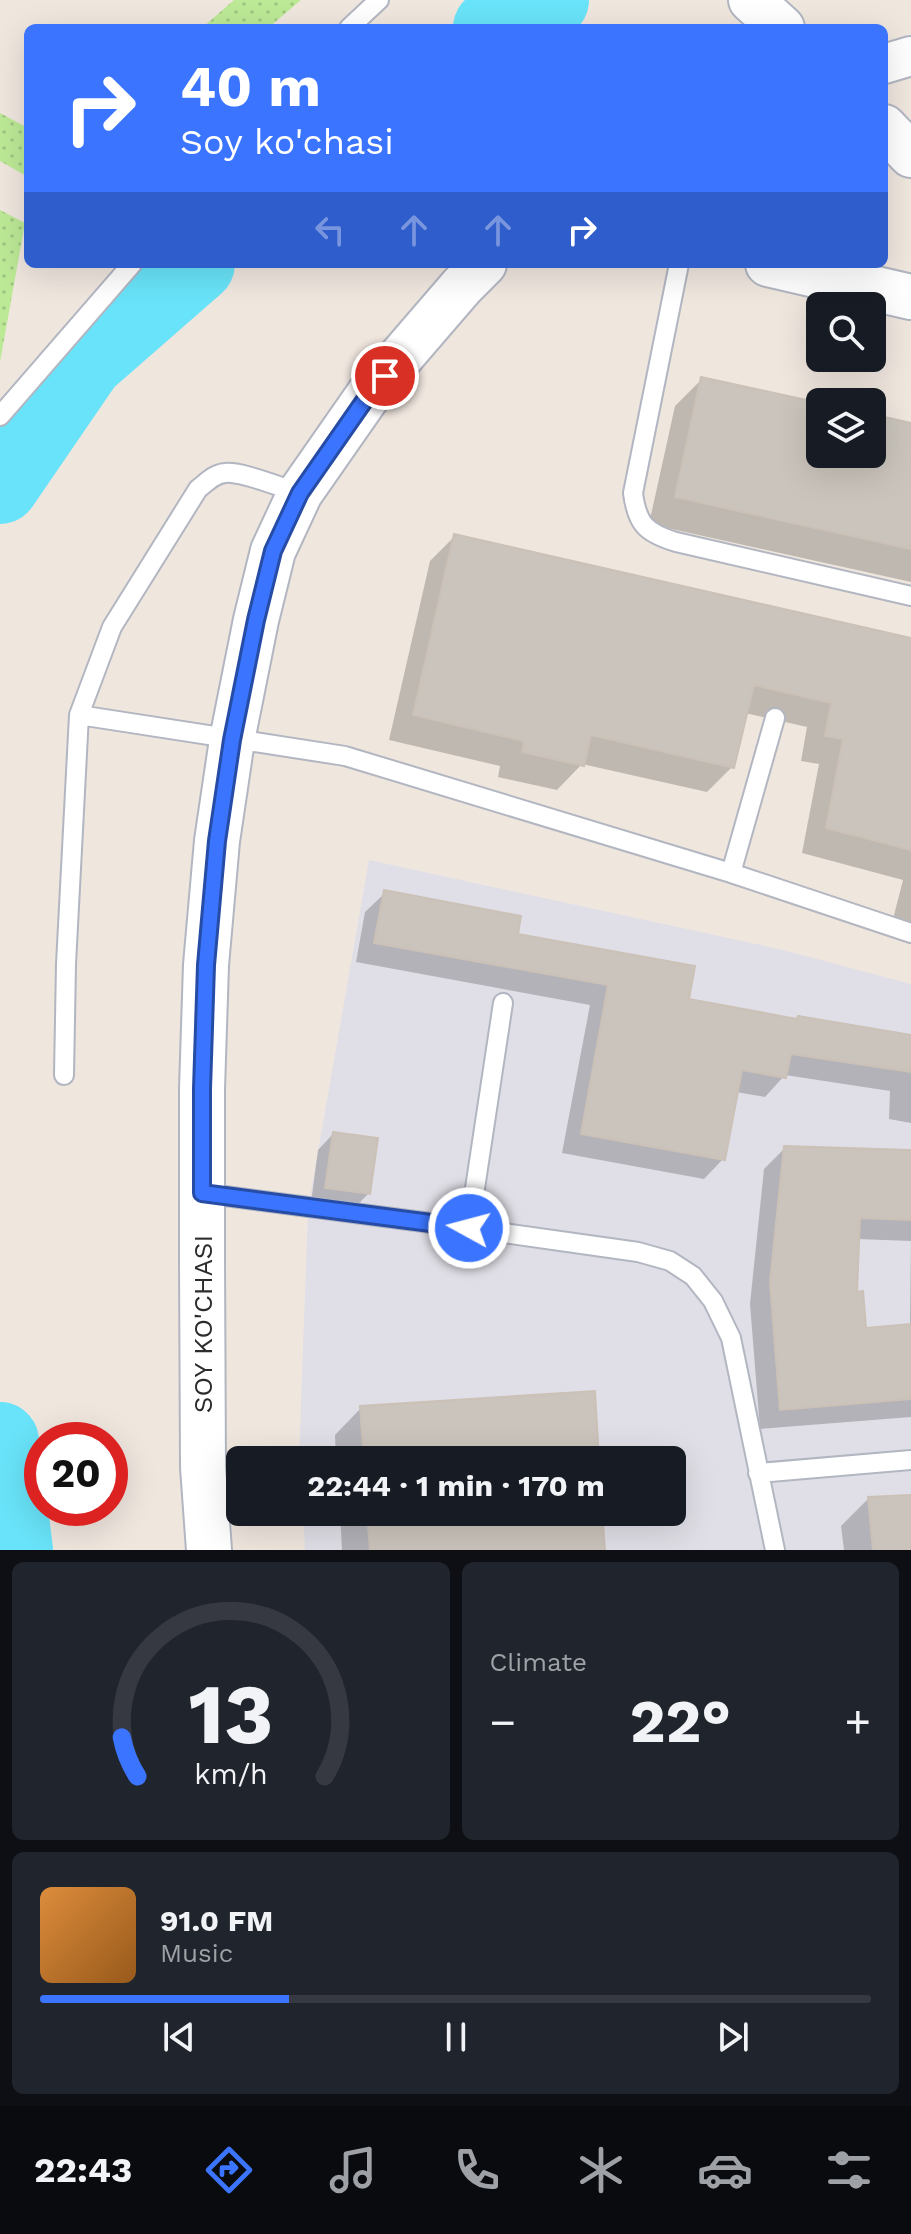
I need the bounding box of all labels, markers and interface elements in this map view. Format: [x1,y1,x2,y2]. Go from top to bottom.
text: 40 m [180,54,321,120]
icon: right [48,56,152,160]
text: Soy ko'chasi [180,121,394,163]
icon: left [308,208,352,252]
icon: ahead [392,208,436,252]
icon: ahead [476,208,520,252]
icon: right [560,208,604,252]
map controls [806,292,886,468]
button: search [806,292,886,372]
pin [351,342,419,410]
icon: arrive [363,354,407,398]
button: layers [806,388,886,468]
position arrow [427,1186,511,1270]
street label: SOY KO'CHASI [188,1235,218,1413]
speed limit sign: 20 [24,1422,128,1526]
text: 22:44 · 1 min · 170 m [307,1468,605,1503]
text: Climate [490,1647,587,1677]
text: 13 [188,1666,273,1763]
text: 22° [630,1686,731,1757]
text: − [490,1696,516,1748]
text: + [844,1696,871,1748]
text: km/h [194,1757,268,1791]
text: 91.0 FM [160,1903,273,1938]
text: Music [160,1938,233,1968]
icon: previous [157,2015,201,2059]
icon: pause [434,2015,478,2059]
icon: next [711,2015,755,2059]
icon: directions [201,2142,257,2198]
icon: music [325,2142,381,2198]
icon: phone [449,2142,505,2198]
icon: climate [573,2142,629,2198]
icon: car [697,2142,753,2198]
icon: filters [821,2142,877,2198]
text: 22:43 [34,2149,132,2191]

